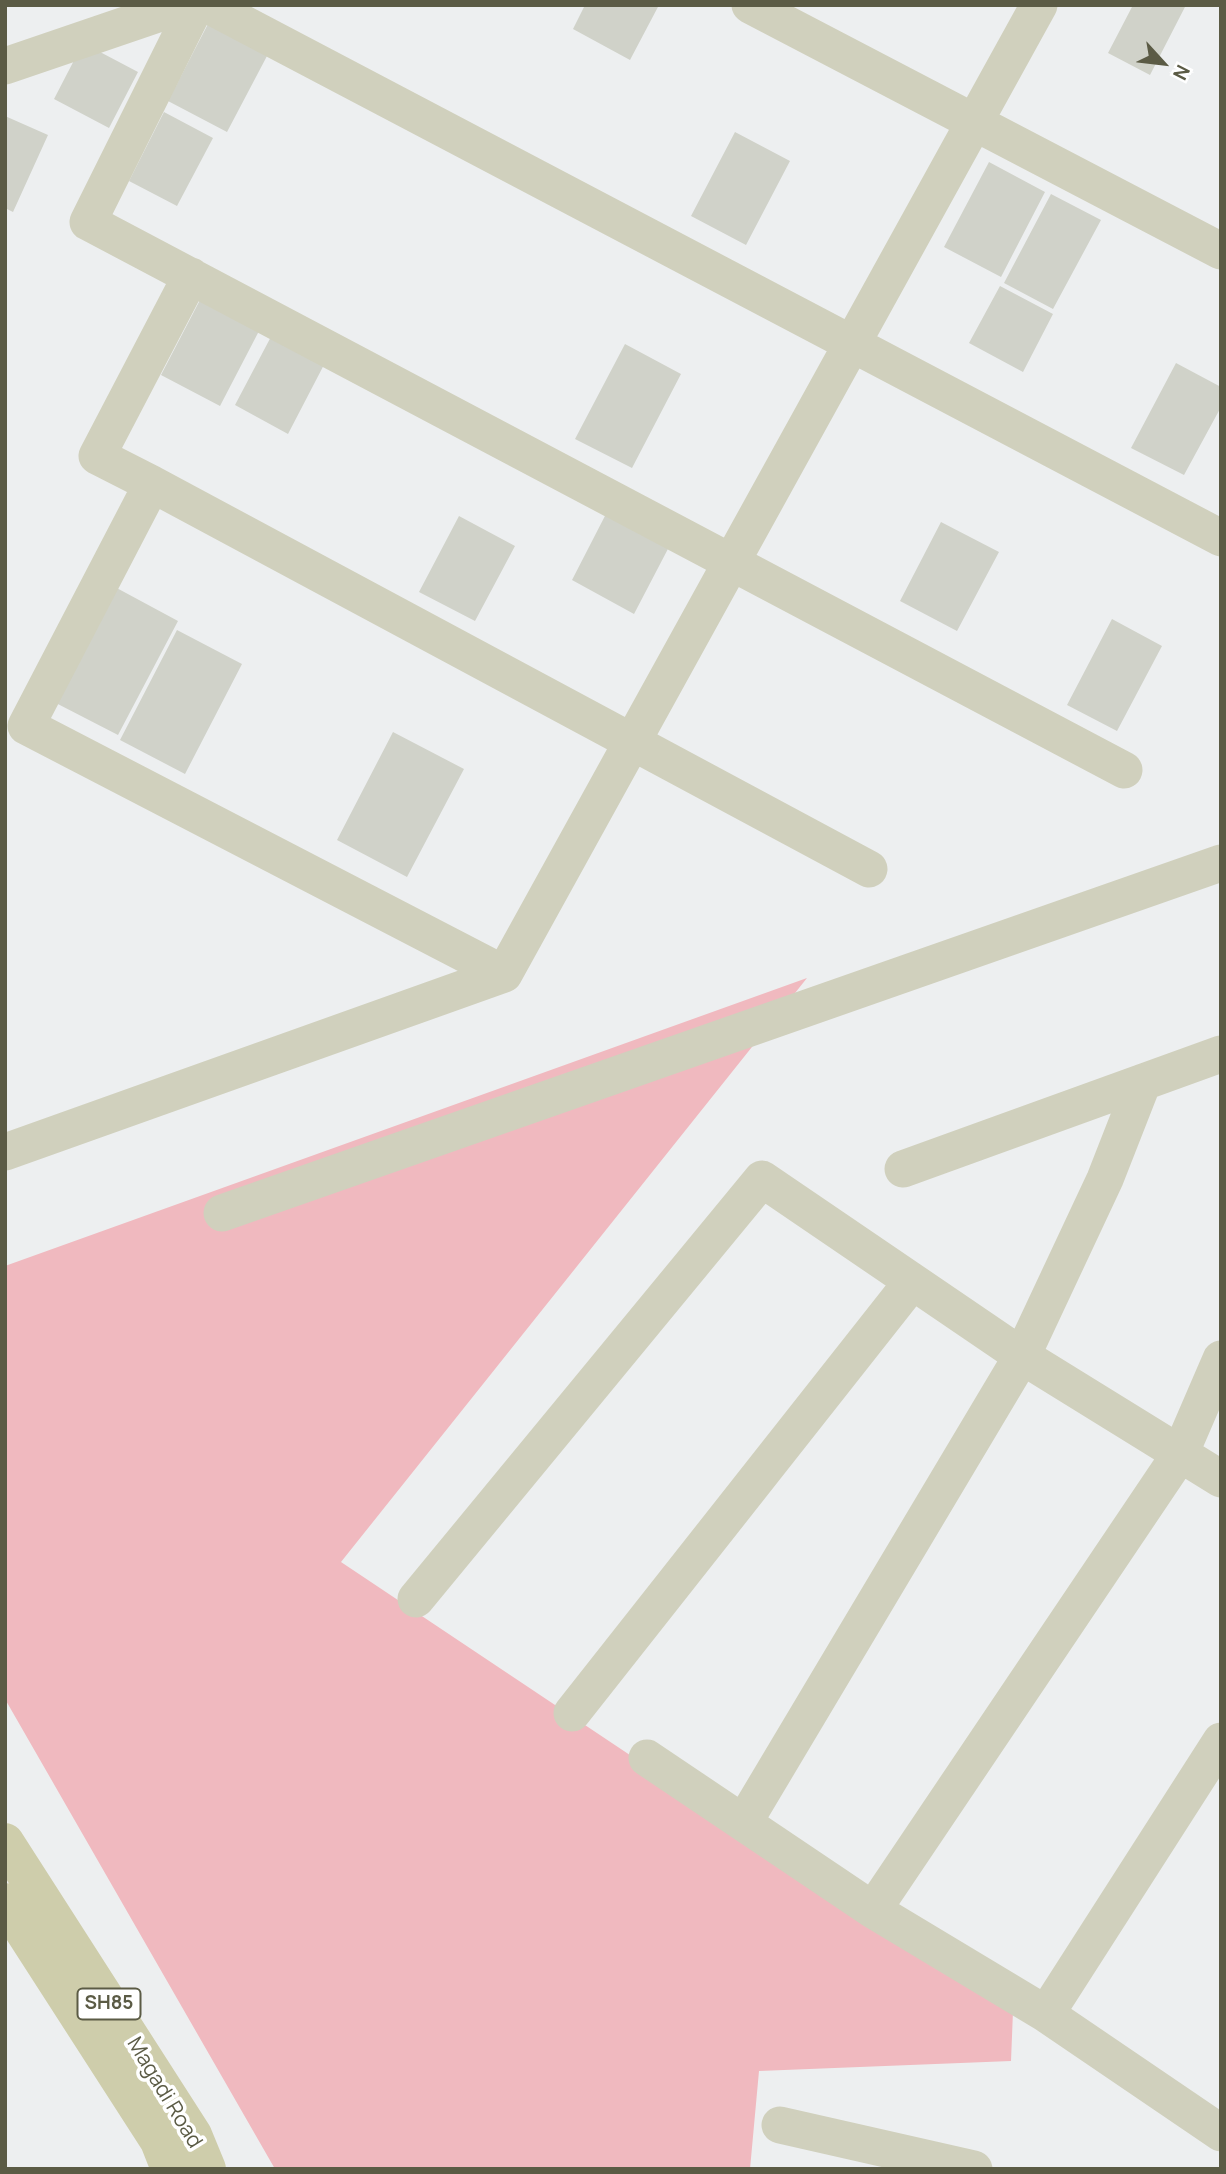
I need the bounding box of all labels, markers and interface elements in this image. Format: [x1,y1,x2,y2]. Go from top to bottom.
north arrow [1128,28,1198,98]
text: N [1167,61,1196,85]
road number: SH85 [78,1988,140,2020]
street label: Magadi Road [121,2033,207,2153]

